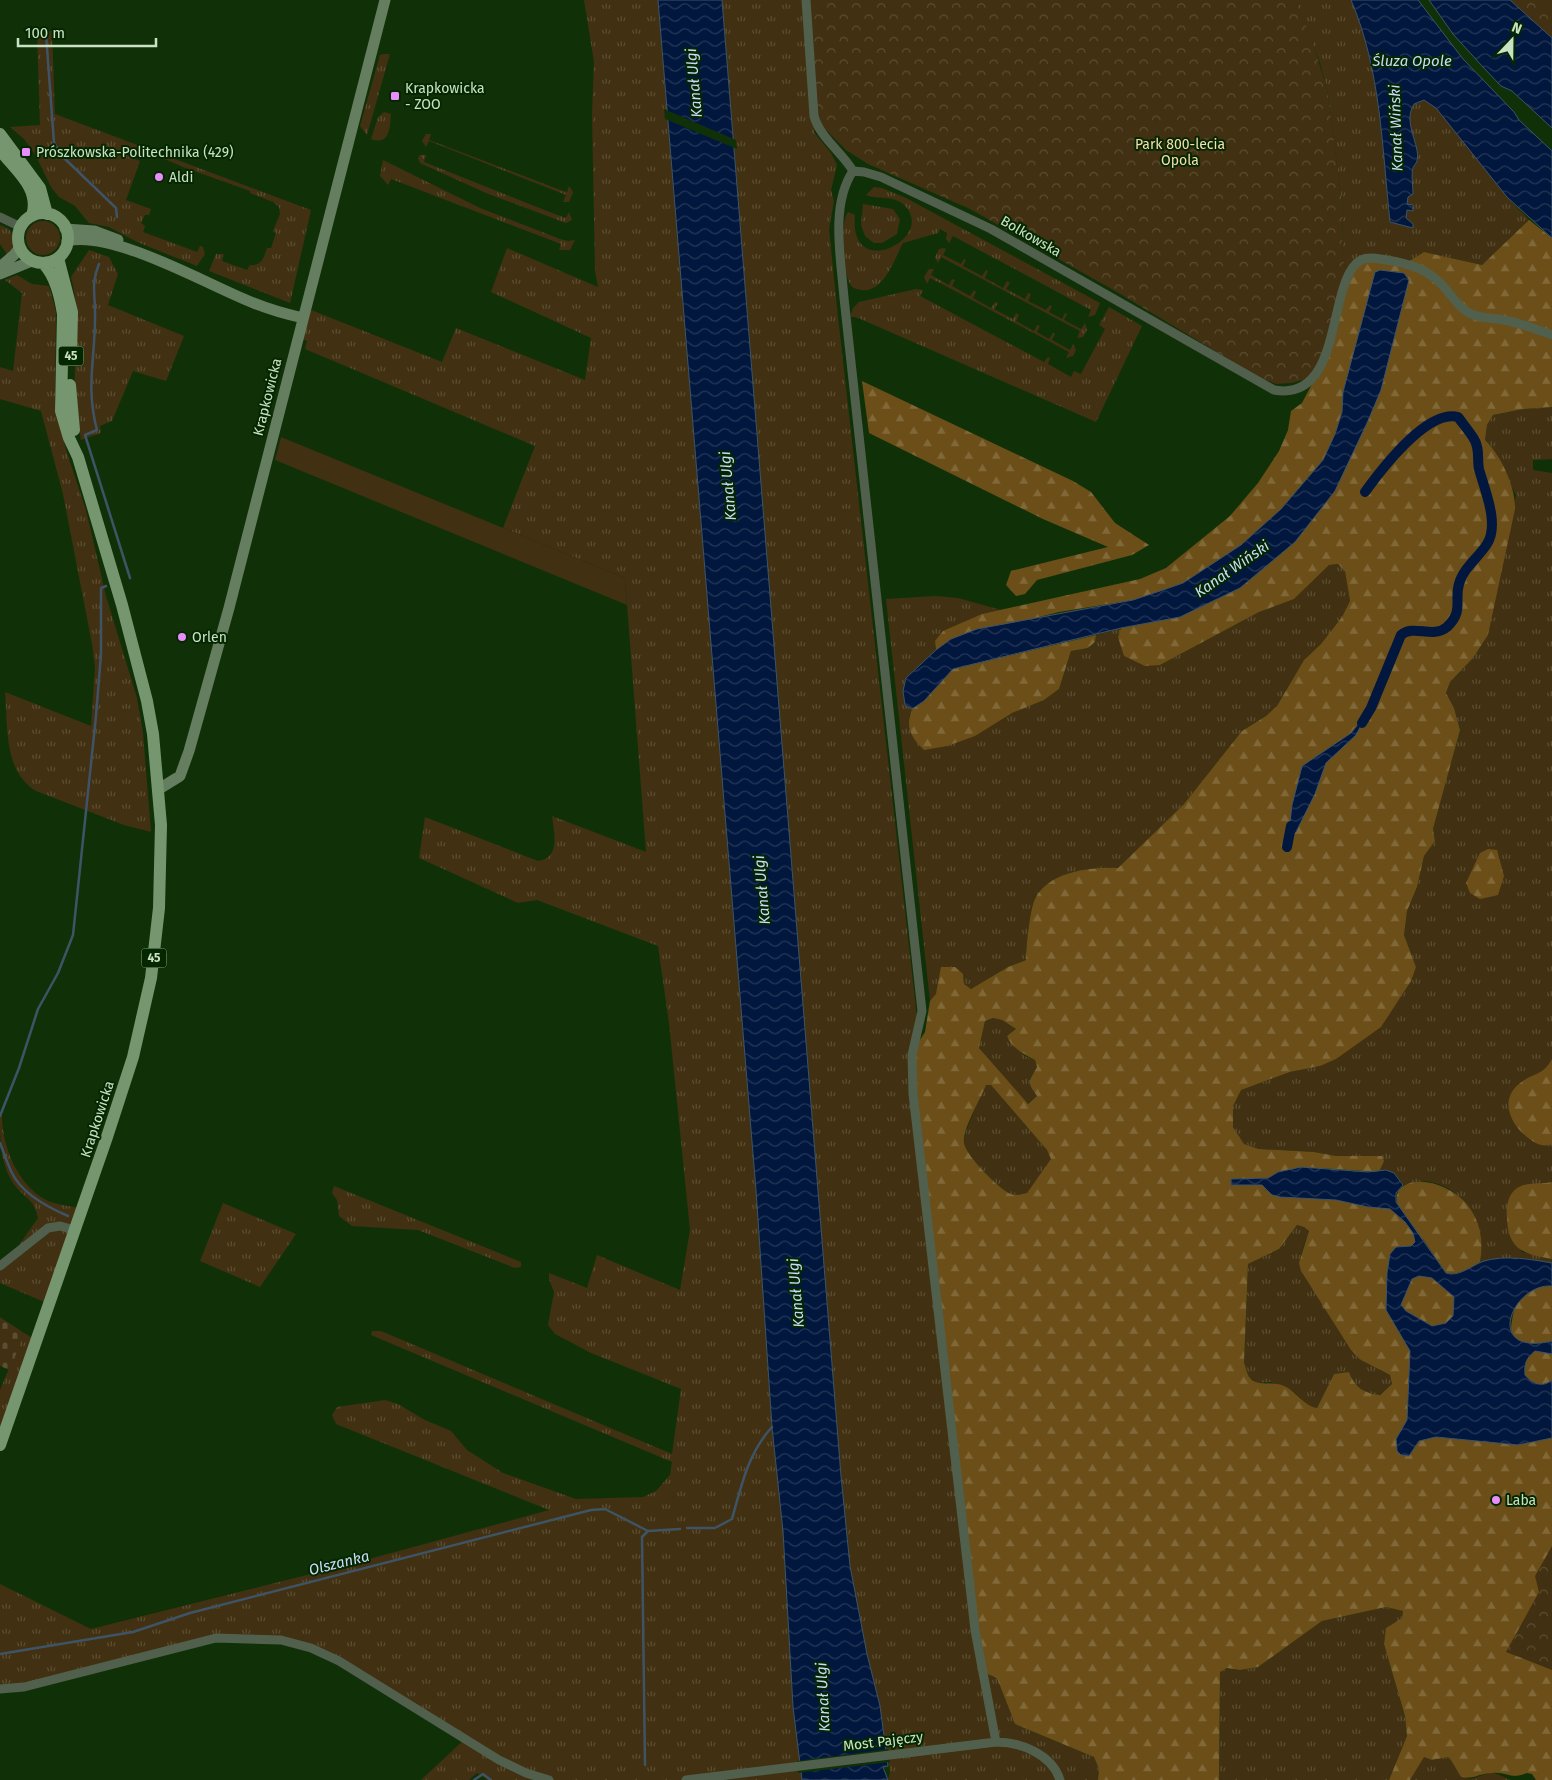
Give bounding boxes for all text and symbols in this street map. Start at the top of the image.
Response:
scale bar [18,15,155,47]
north arrow [1487,15,1537,65]
text: N [1509,19,1524,38]
text: 100 m [25,24,65,42]
water label: Kanał Ulgi [682,48,706,118]
water label: Śluza Opole [1371,52,1452,70]
place label: Krapkowicka - ZOO [405,80,485,113]
water label: Kanał Wiński [1385,84,1407,172]
marker: Krapkowicka - ZOO [389,90,401,102]
park label: Park 800-lecia Opola [1135,136,1225,169]
place label: Prószkowska-Politechnika (429) [36,144,234,161]
marker: Prószkowska-Politechnika (429) [20,146,32,158]
place label: Aldi [169,169,193,186]
marker: Aldi [153,171,165,183]
street label: Bolkowska [997,212,1064,261]
road number: 45 [58,346,84,366]
street label: Krapkowicka [250,356,285,438]
water label: Kanał Ulgi [716,451,740,521]
water label: Kanał Wiński [1191,537,1273,601]
place label: Orlen [192,629,227,646]
marker: Orlen [176,631,188,643]
water label: Kanał Ulgi [750,855,774,925]
road number: 45 [142,948,166,968]
street label: Krapkowicka [77,1079,118,1160]
water label: Kanał Ulgi [784,1258,808,1328]
place label: Laba [1506,1492,1536,1509]
marker: Laba [1490,1494,1502,1506]
water label: Olszanka [307,1547,371,1579]
water label: Kanał Ulgi [812,1662,834,1732]
street label: Most Pajęczy [842,1728,924,1755]

